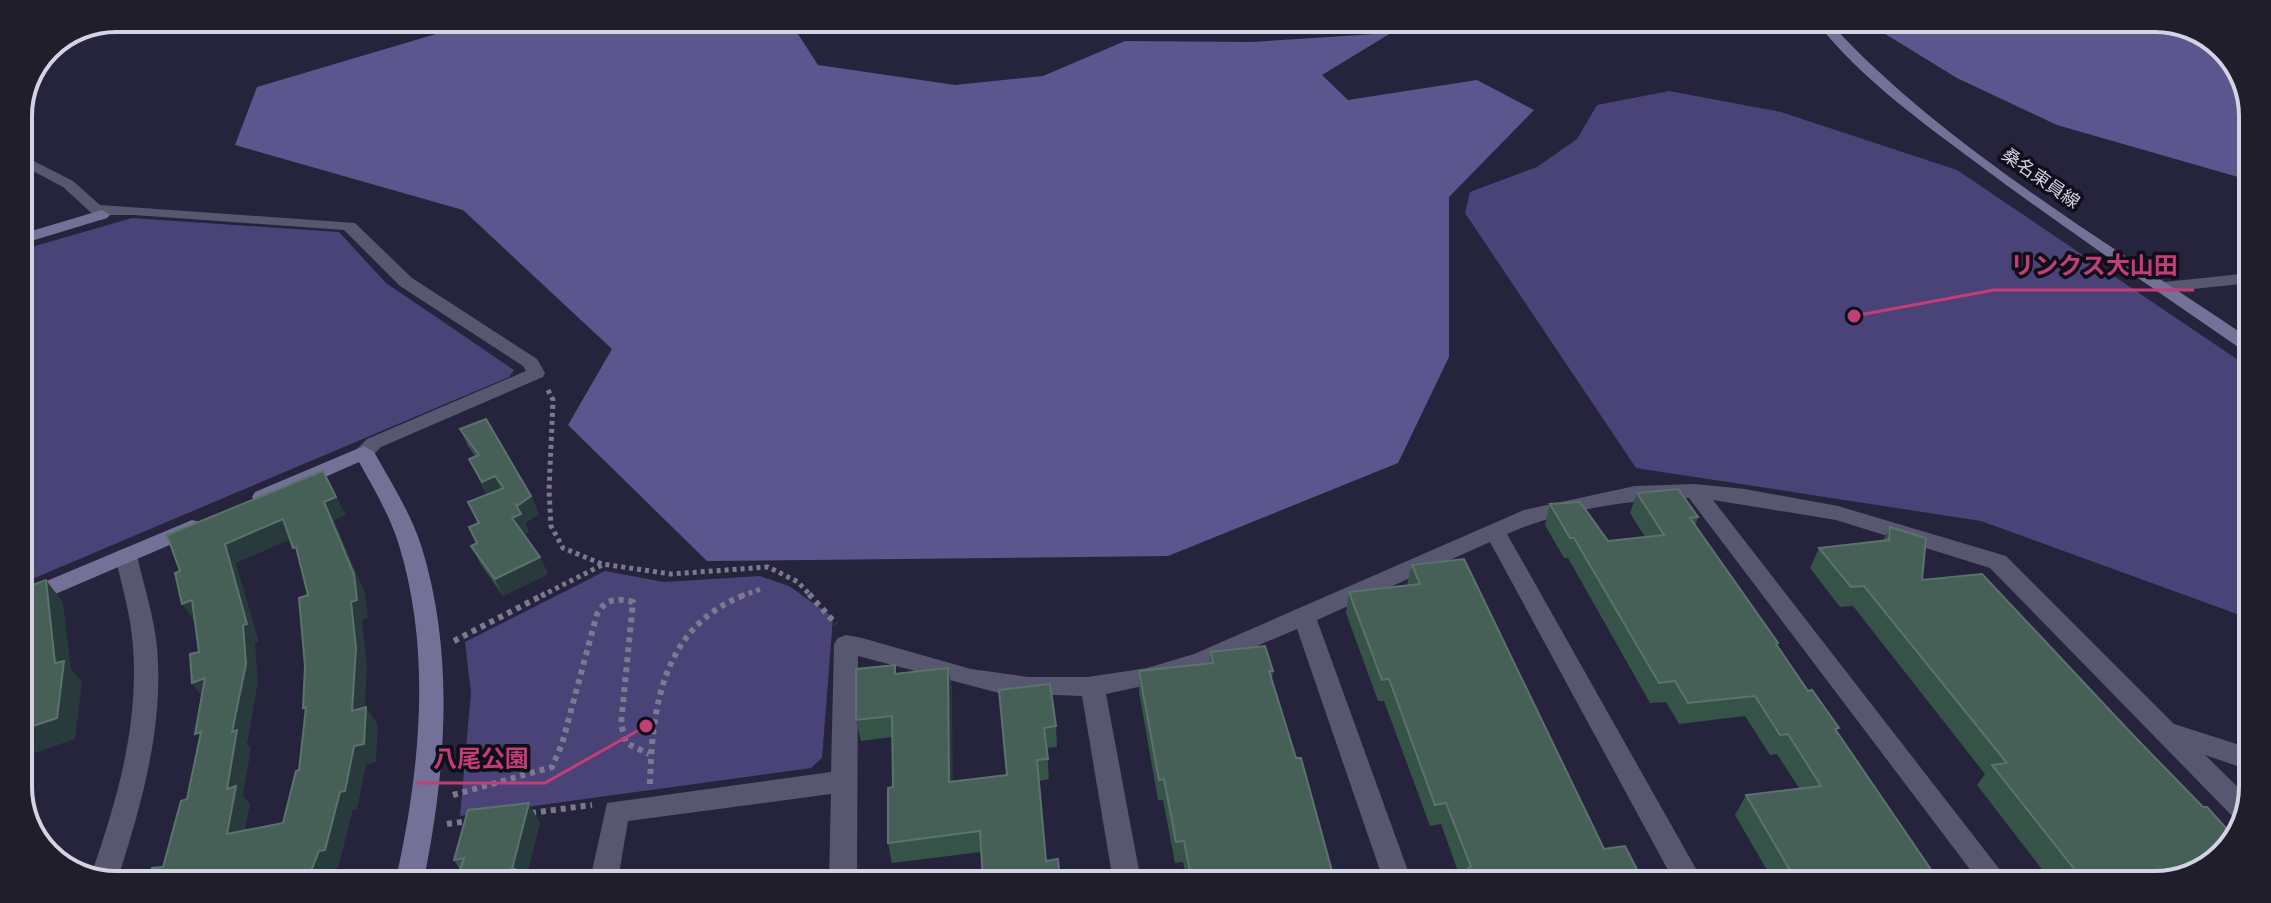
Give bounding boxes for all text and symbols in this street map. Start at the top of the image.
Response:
street label: 桑名東員線 [1998,143,2084,213]
callout: リンクス大山田 [1994,242,2194,290]
text: リンクス大山田 [2010,250,2178,281]
callout: 八尾公園 [417,735,545,783]
text: 八尾公園 [433,743,529,774]

